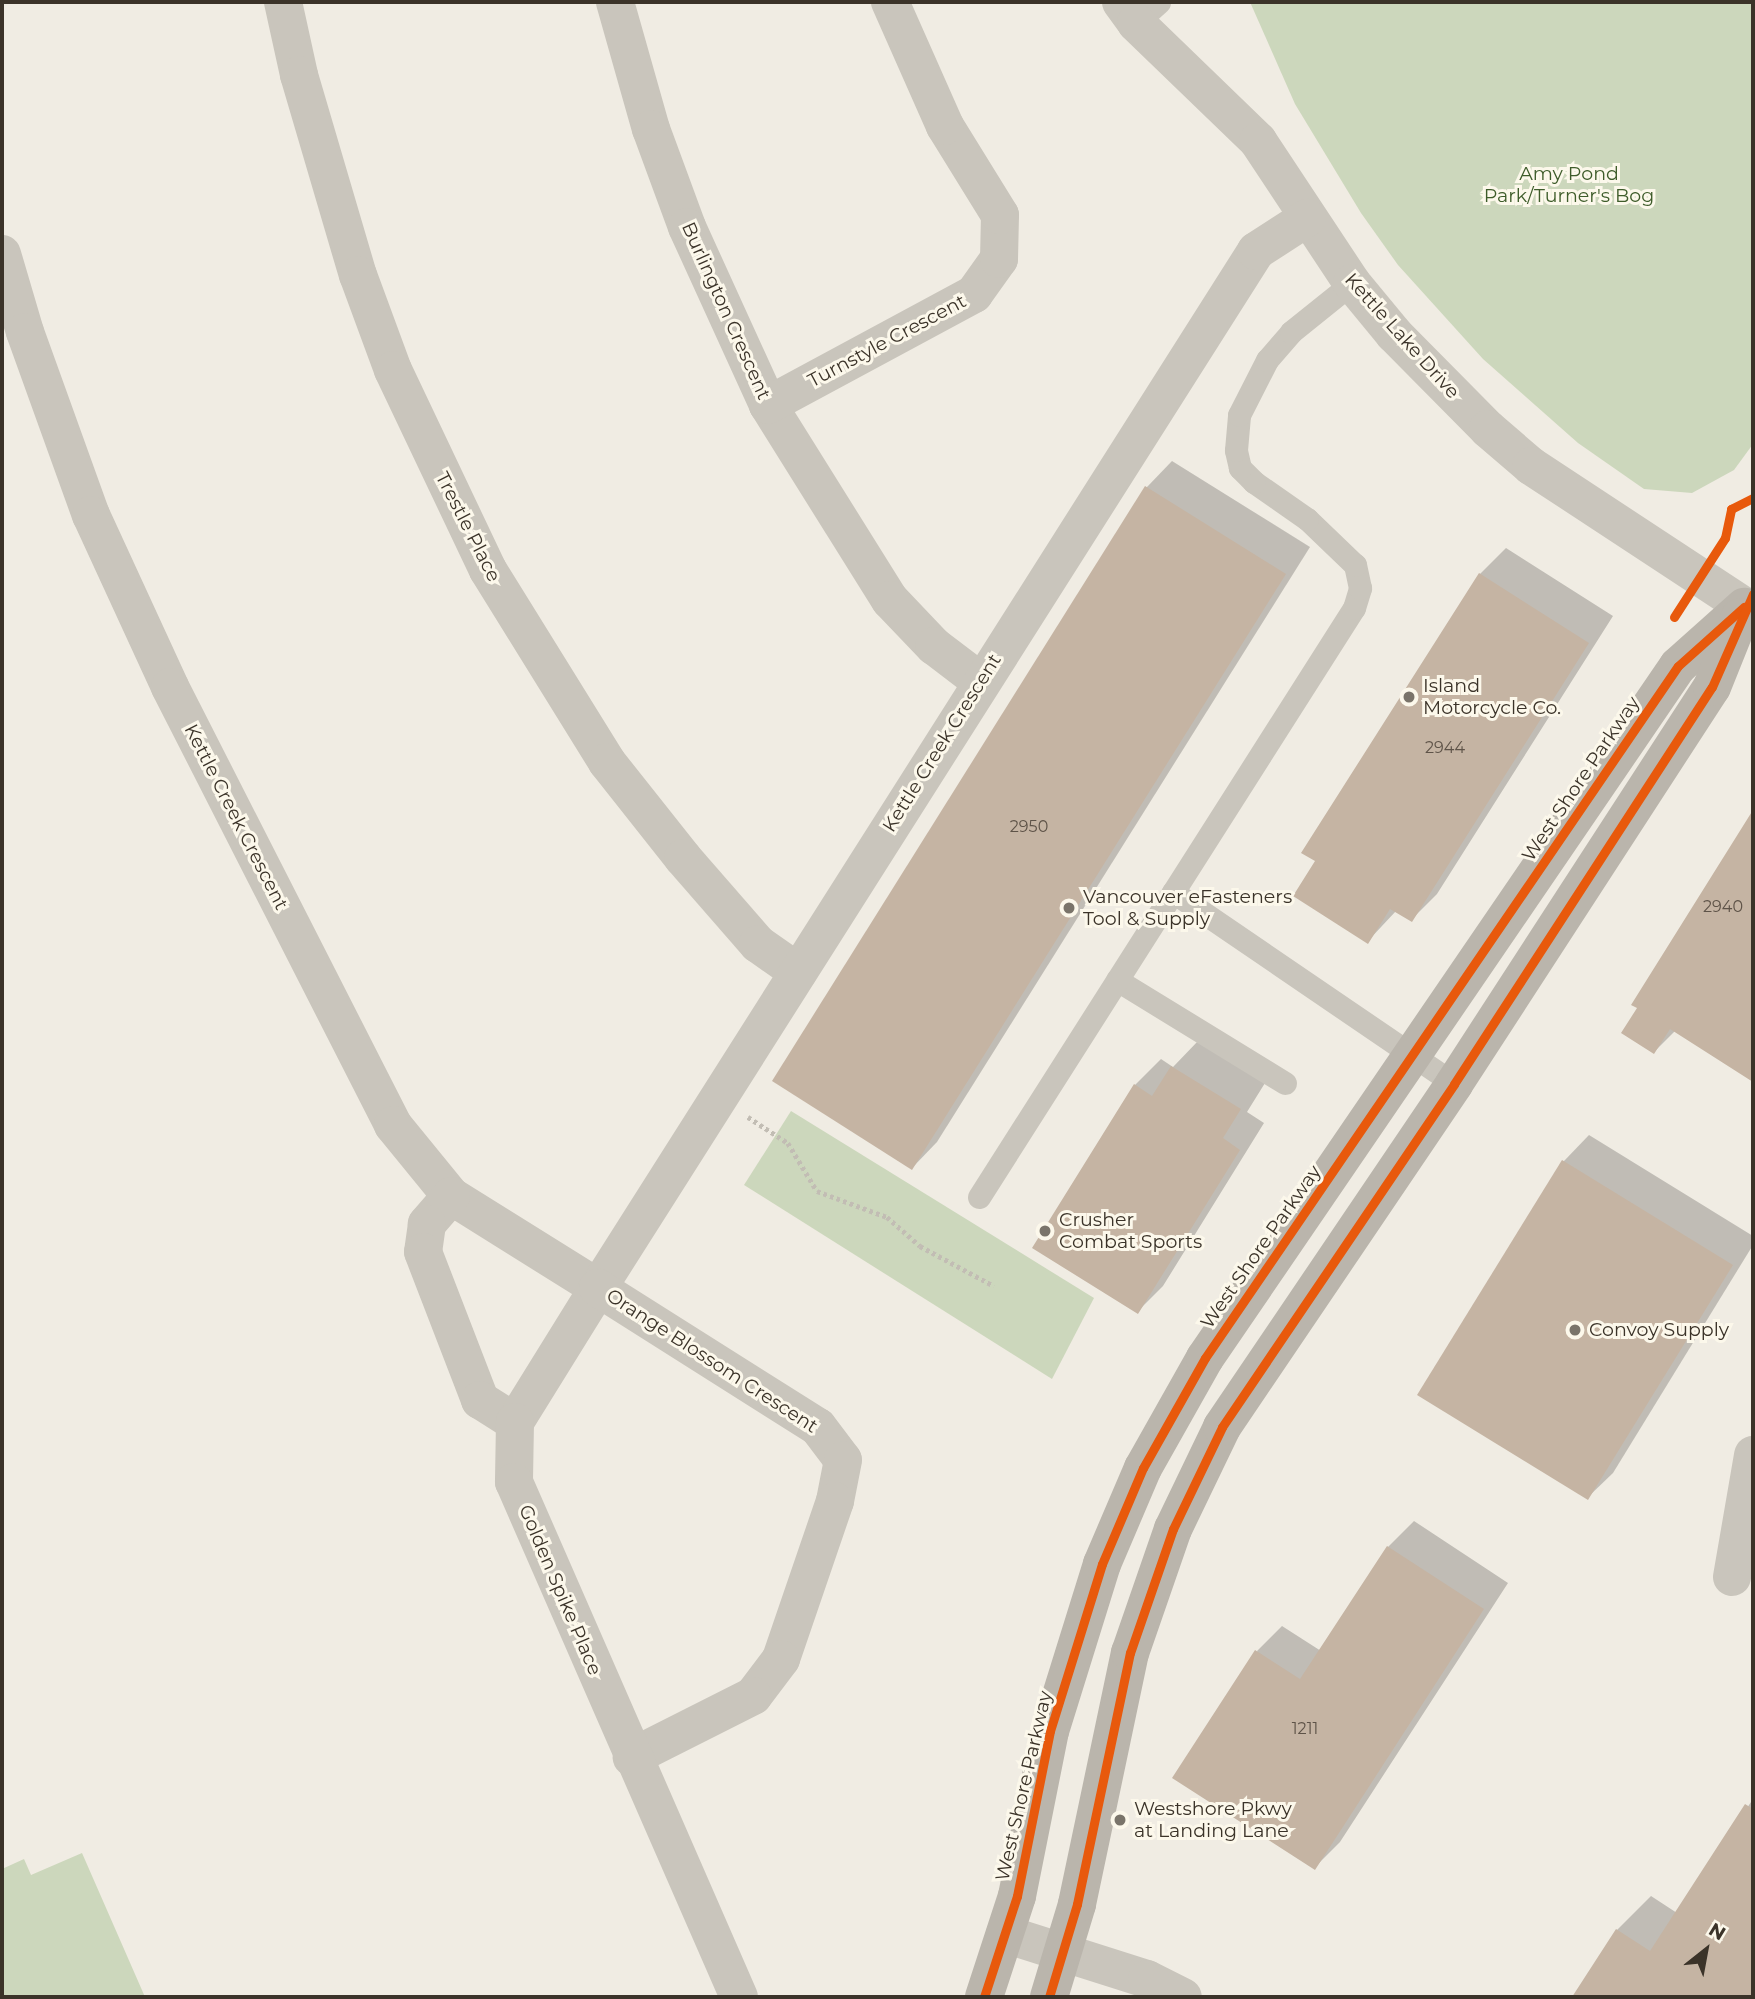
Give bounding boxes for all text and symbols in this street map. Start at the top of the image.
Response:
park label: Amy Pond Park/Turner's Bog [1484,163,1654,207]
street label: Burlington Crescent [677,219,775,403]
street label: Kettle Lake Drive [1340,269,1464,403]
street label: Turnstyle Crescent [804,290,970,392]
street label: Trestle Place [431,468,505,586]
street label: Kettle Creek Crescent [878,650,1006,836]
place label: Island Motorcycle Co. [1423,675,1561,719]
marker: Island Motorcycle Co. [1401,689,1417,705]
street label: West Shore Parkway [1517,692,1645,866]
street label: Kettle Creek Crescent [179,720,293,914]
house number: 2944 [1425,738,1465,758]
house number: 2950 [1010,817,1048,837]
place label: Vancouver eFasteners Tool & Supply [1083,886,1292,930]
house number: 2940 [1703,897,1743,917]
marker: Vancouver eFasteners Tool & Supply [1061,900,1077,916]
street label: West Shore Parkway [1196,1161,1326,1333]
place label: Crusher Combat Sports [1059,1209,1202,1253]
marker: Crusher Combat Sports [1037,1223,1053,1239]
street label: Orange Blossom Crescent [602,1284,822,1438]
place label: Convoy Supply [1589,1319,1729,1341]
marker: Convoy Supply [1567,1322,1583,1338]
street label: Golden Spike Place [514,1501,606,1679]
street label: West Shore Parkway [991,1689,1057,1883]
house number: 1211 [1292,1719,1318,1739]
place label: Westshore Pkwy at Landing Lane [1134,1798,1292,1842]
marker: Westshore Pkwy at Landing Lane [1112,1812,1128,1828]
north arrow [1671,1915,1741,1985]
text: N [1705,1918,1730,1945]

